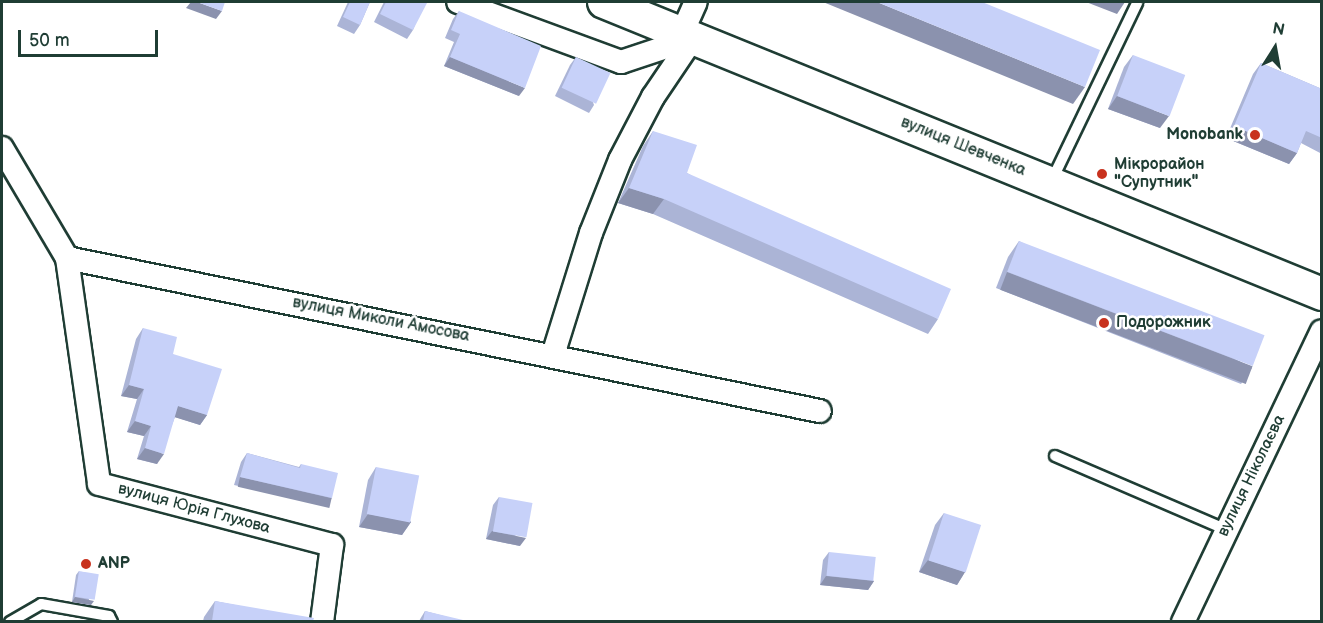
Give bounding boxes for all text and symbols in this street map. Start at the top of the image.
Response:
scale bar [21,18,160,56]
north arrow [1245,18,1305,78]
text: N [1271,19,1286,40]
text: 50 m [29,30,70,51]
street label: вулиця Шевченка [898,113,1028,181]
place label: Monobank [1166,125,1243,145]
marker: Monobank [1248,128,1262,142]
place label: Мікрорайон "Супутник" [1114,155,1204,193]
marker: Мікрорайон "Супутник" [1095,167,1109,181]
street label: вулиця Миколи Амосова [291,293,471,347]
place label: Подорожник [1116,313,1211,333]
marker: Подорожник [1097,316,1111,330]
street label: вулиця Ніколаєва [1214,412,1290,540]
street label: вулиця Юрія Глухова [116,479,272,539]
place label: ANP [98,554,130,574]
marker: ANP [79,557,93,571]

